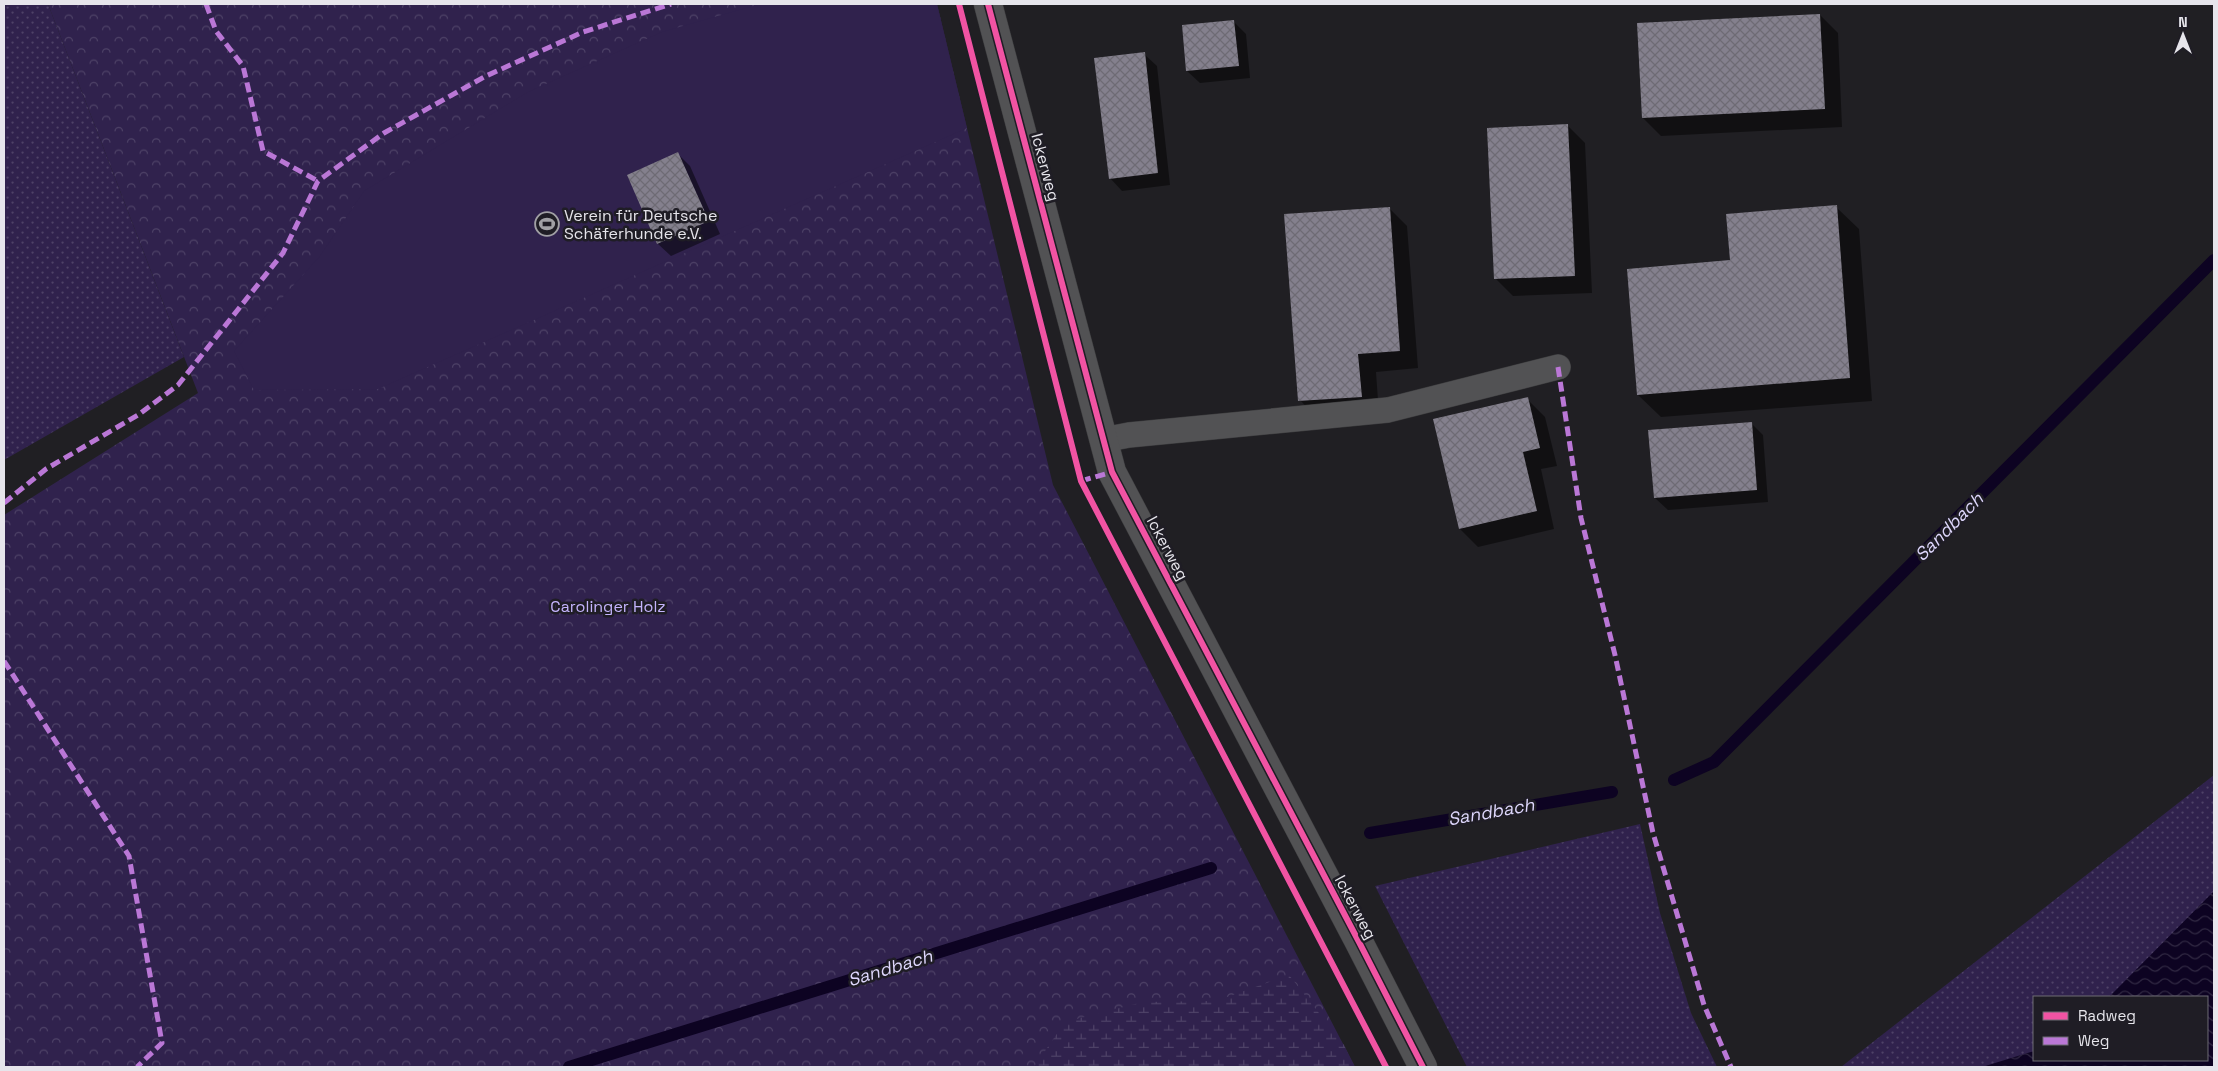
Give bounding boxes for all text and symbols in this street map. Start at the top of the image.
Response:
north arrow [2158,10,2208,60]
text: N [2178,13,2188,31]
street label: Ickerweg [1026,131,1065,203]
place label: Verein für Deutsche Schäferhunde e.V. [564,205,717,244]
sports icon: Verein für Deutsche Schäferhunde e.V. [534,211,560,237]
water label: Sandbach [1910,487,1988,566]
street label: Ickerweg [1142,513,1193,584]
park label: Carolinger Holz [550,596,666,617]
water label: Sandbach [1446,792,1537,830]
street label: Ickerweg [1330,872,1381,943]
water label: Sandbach [845,943,936,991]
legend [2033,996,2208,1061]
text: Radweg [2078,1006,2136,1025]
text: Weg [2078,1031,2109,1050]

